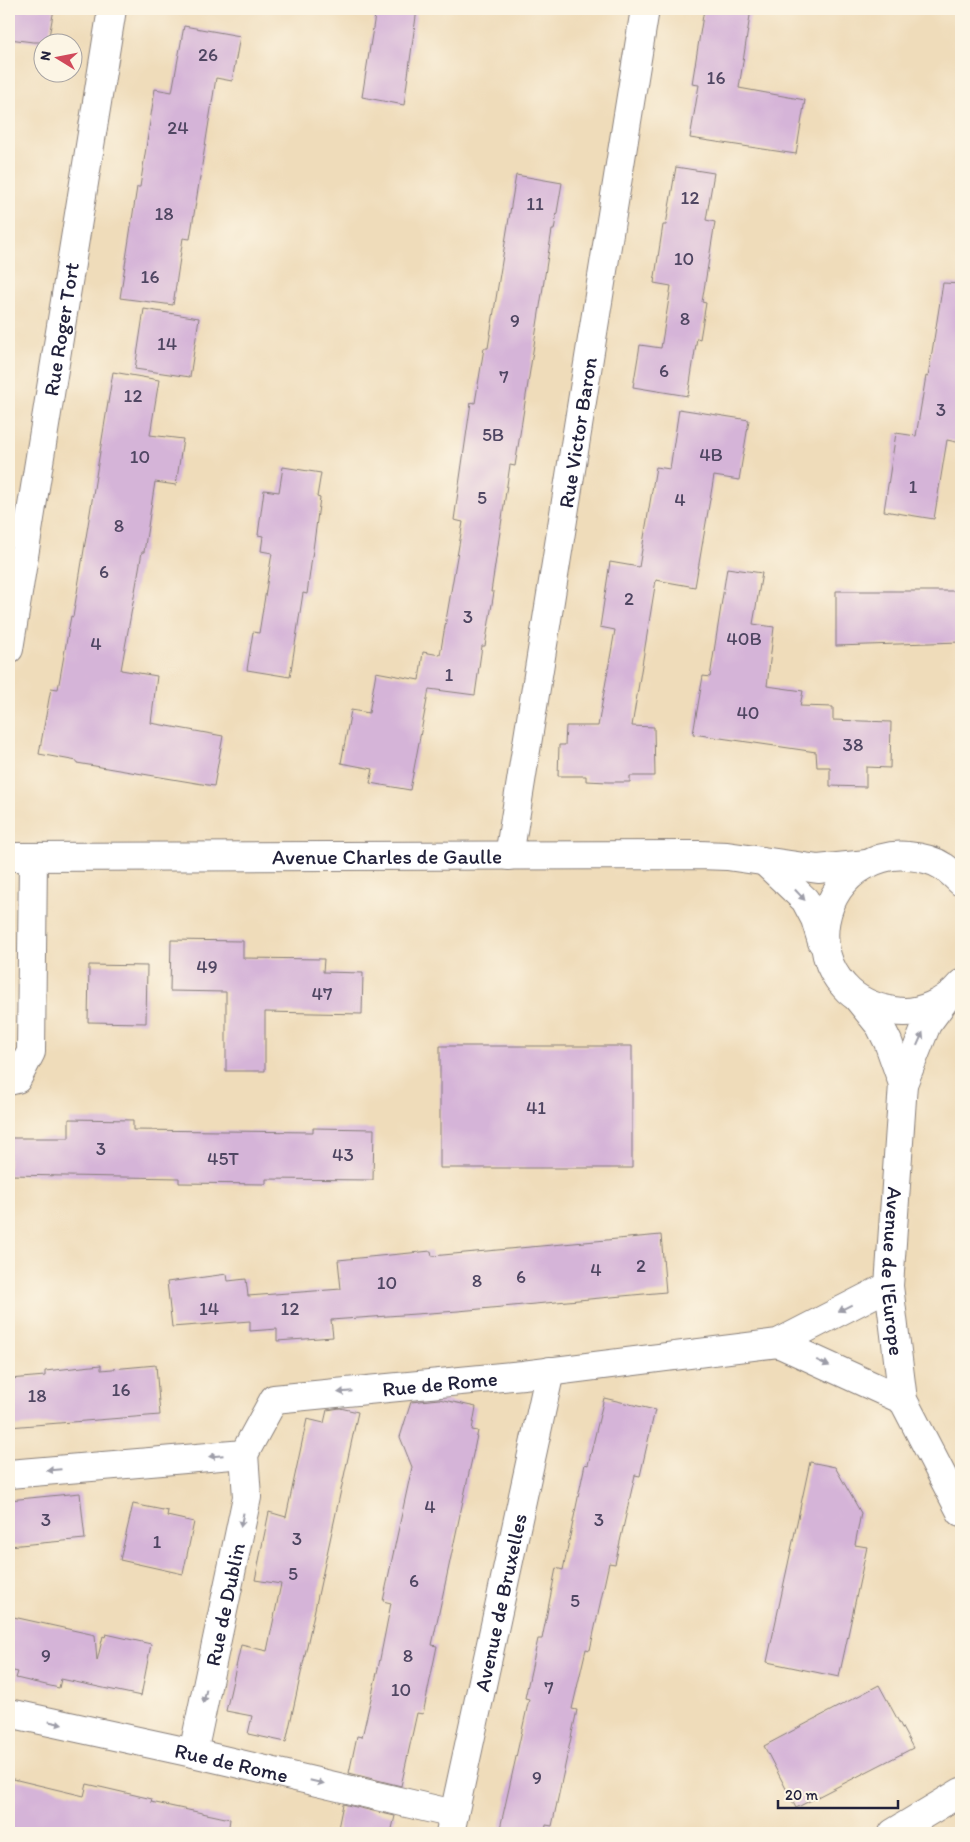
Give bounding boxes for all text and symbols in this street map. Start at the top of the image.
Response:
north arrow [32,32,82,82]
house number: 26 [198,43,218,66]
text: N [36,50,55,62]
house number: 16 [707,66,725,89]
house number: 24 [167,116,189,139]
house number: 12 [681,186,699,209]
house number: 11 [526,192,544,215]
house number: 18 [154,202,174,225]
house number: 10 [674,247,694,270]
street label: Rue Roger Tort [37,260,84,398]
house number: 16 [141,265,159,288]
house number: 8 [680,307,690,330]
house number: 9 [510,309,520,332]
house number: 14 [157,332,177,355]
street label: Rue Victor Baron [553,355,601,510]
house number: 6 [659,359,669,382]
house number: 7 [499,365,509,388]
house number: 12 [124,384,142,407]
house number: 3 [936,398,946,421]
house number: 5B [482,423,504,446]
house number: 4B [699,443,723,466]
house number: 10 [130,445,150,468]
house number: 1 [909,475,918,498]
house number: 5 [477,486,487,509]
house number: 4 [674,488,686,511]
house number: 8 [114,514,124,537]
house number: 6 [99,560,109,583]
house number: 2 [624,587,634,610]
house number: 3 [463,605,473,628]
house number: 40B [726,627,762,650]
house number: 4 [90,632,102,655]
house number: 1 [445,663,454,686]
house number: 40 [736,701,760,724]
house number: 38 [843,733,863,756]
street label: Avenue Charles de Gaulle [272,843,502,869]
one-way arrow [794,889,806,901]
house number: 49 [196,955,218,978]
house number: 47 [312,982,332,1005]
one-way arrow [917,1032,925,1046]
house number: 41 [526,1096,546,1119]
house number: 3 [96,1137,106,1160]
house number: 43 [332,1143,354,1166]
house number: 45T [207,1147,239,1170]
street label: Avenue de l'Europe [876,1186,910,1357]
house number: 2 [636,1254,646,1277]
house number: 4 [590,1258,602,1281]
house number: 6 [516,1265,526,1288]
house number: 8 [472,1269,482,1292]
house number: 10 [377,1271,397,1294]
house number: 14 [199,1297,219,1320]
house number: 12 [281,1297,299,1320]
one-way arrow [838,1304,853,1312]
one-way arrow [816,1359,830,1367]
street label: Rue de Rome [381,1365,499,1401]
house number: 16 [112,1378,130,1401]
house number: 18 [27,1384,47,1407]
one-way arrow [337,1388,353,1396]
one-way arrow [208,1453,224,1461]
one-way arrow [46,1466,62,1474]
house number: 4 [424,1495,436,1518]
house number: 3 [41,1508,51,1531]
house number: 3 [594,1508,604,1531]
street label: Avenue de Bruxelles [469,1511,531,1694]
one-way arrow [238,1512,246,1527]
house number: 3 [292,1527,302,1550]
house number: 1 [153,1530,162,1553]
street label: Rue de Dublin [199,1540,250,1668]
house number: 5 [288,1562,298,1585]
house number: 6 [409,1569,419,1592]
house number: 5 [570,1589,580,1612]
house number: 9 [41,1644,51,1667]
house number: 8 [403,1644,413,1667]
house number: 7 [544,1676,554,1699]
house number: 10 [391,1678,411,1701]
one-way arrow [201,1688,209,1703]
one-way arrow [49,1719,64,1727]
street label: Rue de Rome [173,1737,291,1787]
house number: 9 [532,1766,542,1789]
scale bar [778,1777,898,1809]
one-way arrow [310,1778,325,1786]
text: 20 m [785,1786,819,1804]

